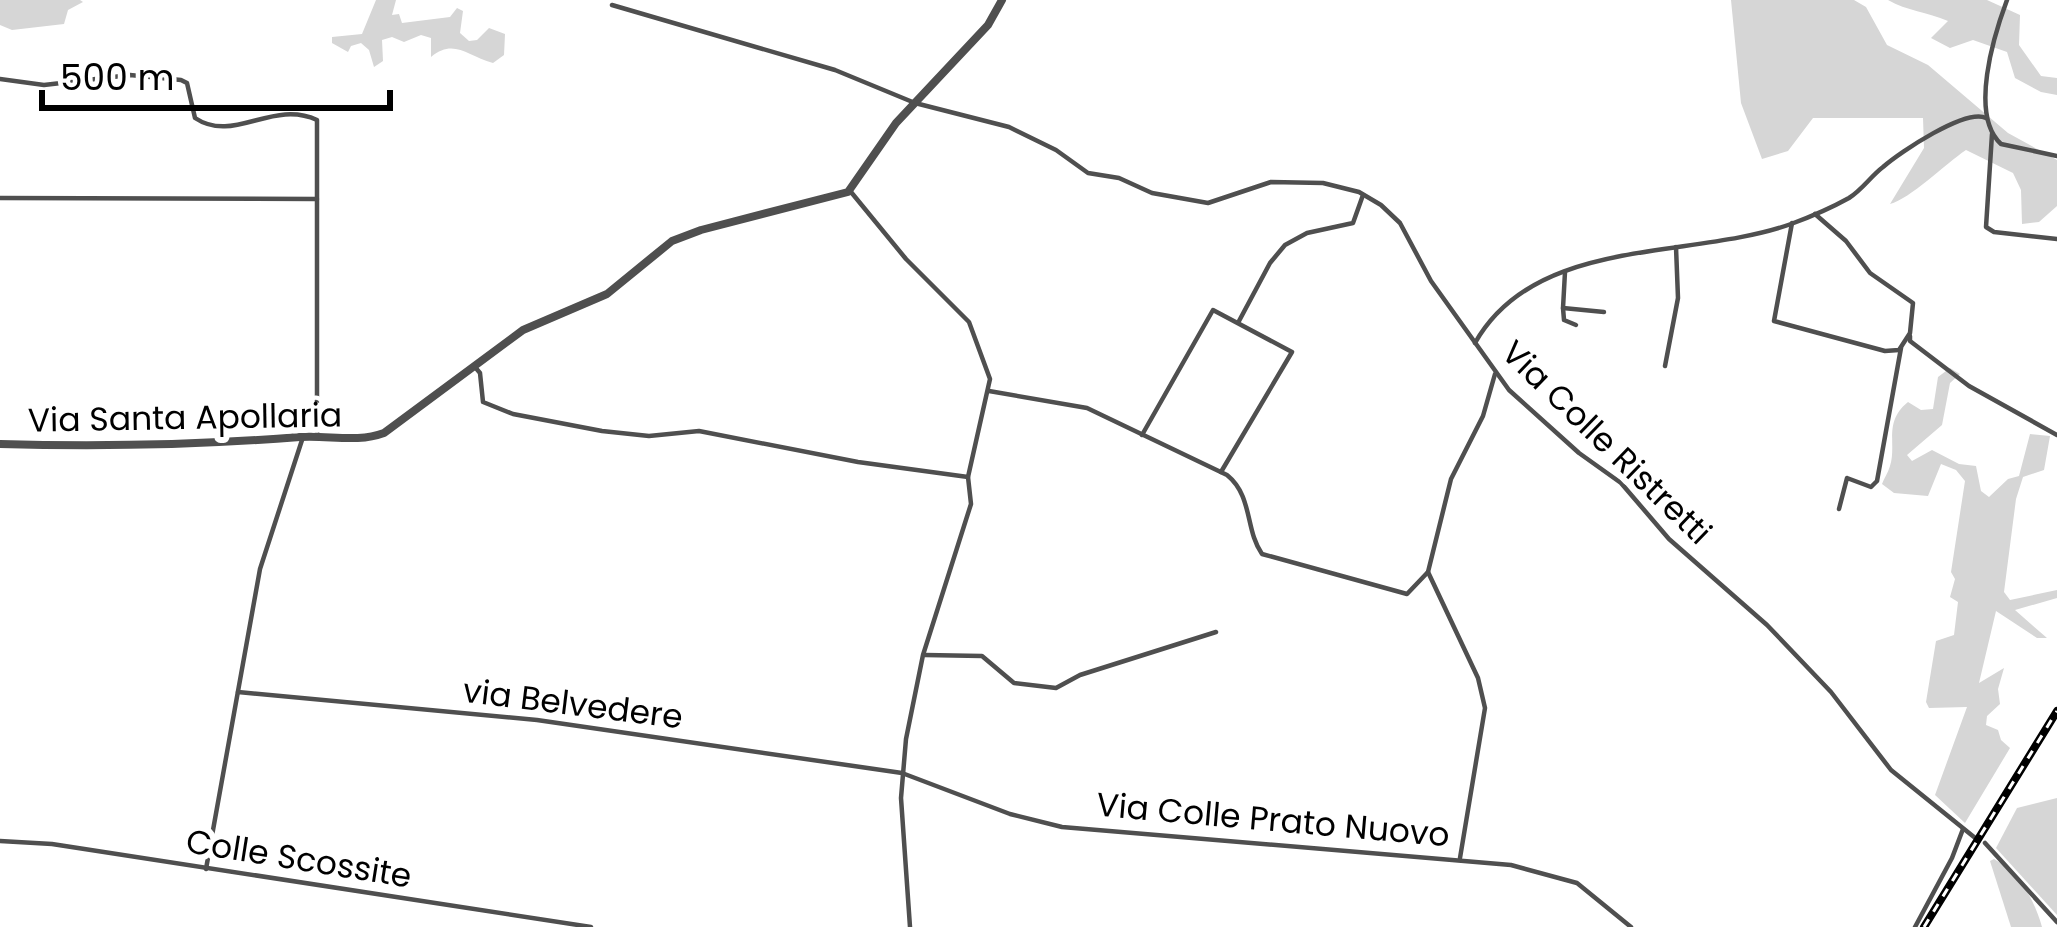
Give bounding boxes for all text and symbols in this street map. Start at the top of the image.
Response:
scale bar [42,36,390,110]
text: 500 m [60,52,175,103]
street label: Via Colle Ristretti [1491,330,1722,555]
street label: Via Santa Apollaria [27,391,343,444]
street label: via Belvedere [460,667,686,740]
street label: Via Colle Prato Nuovo [1094,781,1452,858]
street label: Colle Scossite [183,817,415,900]

